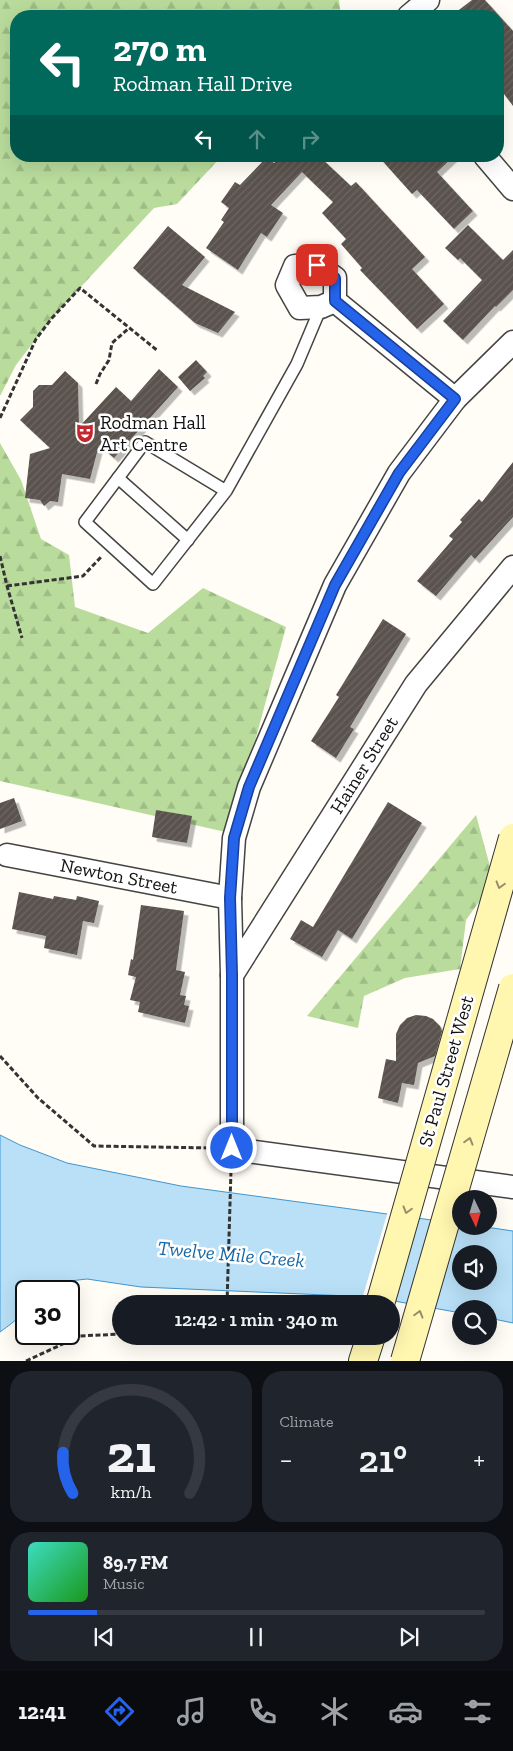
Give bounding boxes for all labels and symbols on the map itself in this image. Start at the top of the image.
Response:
pin [296,244,338,286]
place label: Rodman Hall Art Centre [100,411,206,456]
theatre icon: Rodman Hall Art Centre [74,422,96,444]
street label: Hainer Street [325,712,403,818]
street label: Newton Street [58,853,180,899]
one-way arrow [495,881,505,889]
street label: St Paul Street West [413,993,479,1149]
position arrow [205,1121,257,1173]
one-way arrow [463,1138,473,1146]
north arrow [452,1190,498,1235]
one-way arrow [402,1205,412,1213]
water label: Twelve Mile Creek [157,1236,306,1272]
speed limit sign: 30 [15,1280,80,1345]
one-way arrow [413,1311,423,1319]

